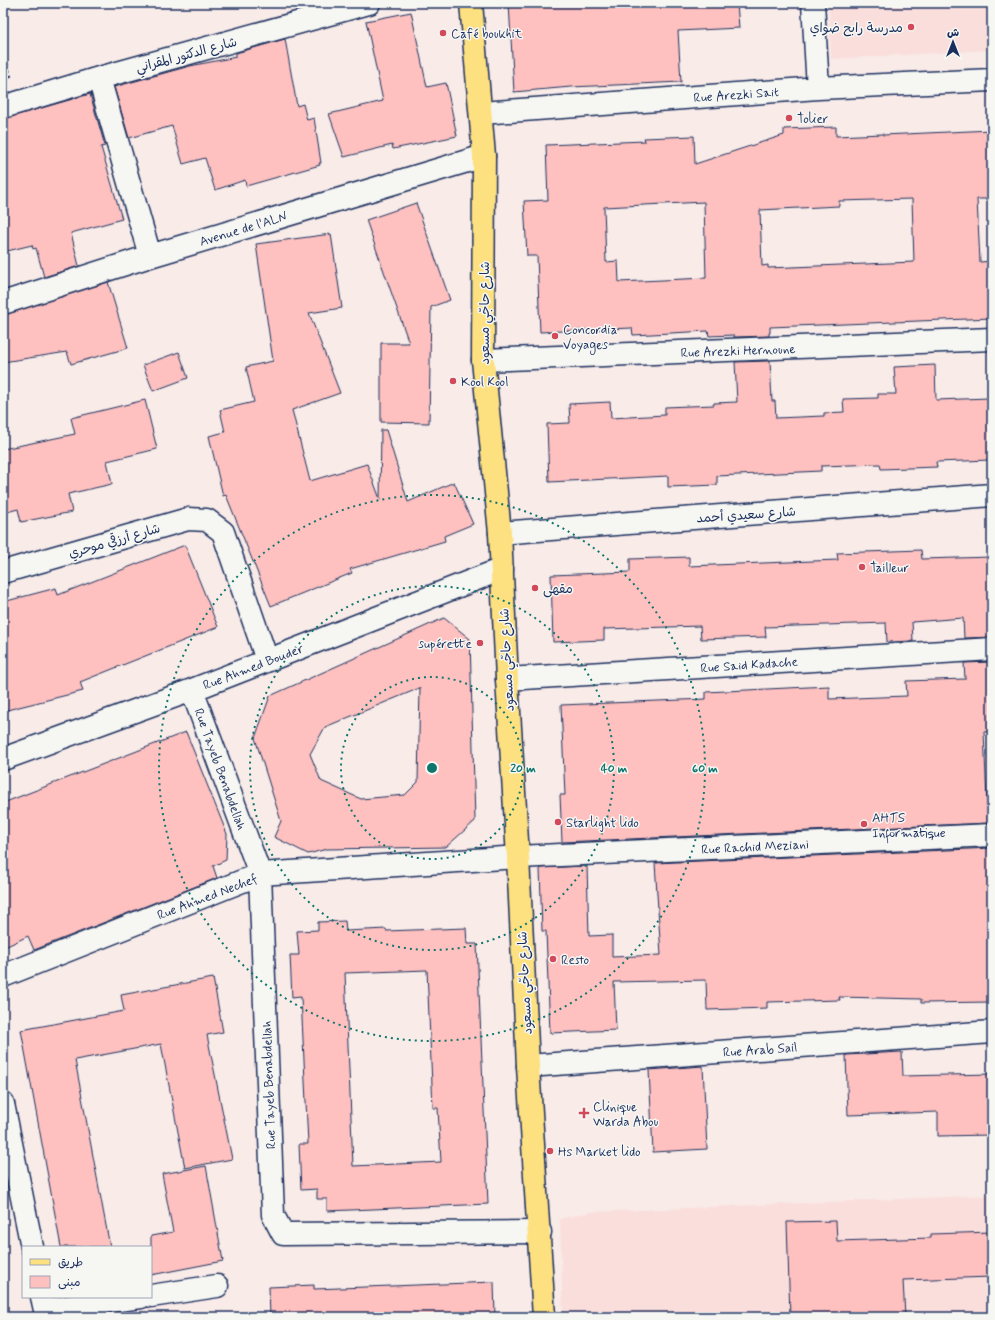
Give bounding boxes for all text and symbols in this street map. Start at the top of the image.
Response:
place label: مدرسة رابح ضواي [810,20,903,37]
marker: مدرسة رابح ضواي [906,22,916,32]
north arrow [933,22,973,62]
place label: Café boukhit [451,26,523,43]
text: ش [947,26,959,40]
marker: Café boukhit [438,28,448,38]
street label: شارع الدكتور المقراني [134,34,240,79]
street label: Rue Arezki Sait [693,84,780,107]
place label: Tolier [797,111,829,128]
marker: Tolier [784,113,794,123]
street label: Avenue de l'ALN [197,208,289,251]
street label: شارع حاجّي مسعود [477,261,496,365]
place label: Concordia Voyages [563,322,618,355]
marker: Concordia Voyages [550,331,560,341]
street label: Rue Arezki Hernoune [680,341,796,362]
place label: Kool Kool [461,374,508,391]
marker: Kool Kool [448,376,458,386]
street label: شارع سعيدي أحمد [696,504,796,527]
street label: شارع أرزقي موحري [66,519,162,563]
place label: Tailleur [870,560,909,577]
marker: Tailleur [857,562,867,572]
place label: مقهى [543,581,573,598]
marker: مقهى [530,583,540,593]
street label: شارع حاجّي مسعود [496,608,521,712]
place label: supérette [418,636,472,653]
marker: supérette [475,638,485,648]
street label: Rue Ahmed Bouder [201,640,307,694]
street label: Rue Said Kadache [700,654,798,677]
street label: Rue Tayeb Benabdellah [190,706,250,833]
centre of rings [425,761,439,775]
text: 20 m [510,761,536,777]
text: 40 m [601,761,628,777]
text: 60 m [692,761,718,777]
place label: AHTS Informatique [872,810,946,844]
place label: Starlight lido [566,815,639,832]
marker: Starlight lido [553,817,563,827]
marker: AHTS Informatique [859,819,869,829]
street label: Rue Rachid Meziani [701,836,809,859]
street label: Rue Ahmed Nechef [155,870,260,924]
street label: شارع حاجّي مسعود [514,931,539,1035]
place label: Resto [561,952,590,969]
marker: Resto [548,954,558,964]
street label: Rue Tayeb Benabdellah [259,1020,280,1149]
street label: Rue Arab Sail [722,1039,798,1062]
place label: Clinique Warda Abou [593,1099,659,1131]
marker: Clinique Warda Abou [578,1107,590,1119]
place label: Hs Market lido [558,1144,641,1161]
marker: Hs Market lido [545,1146,555,1156]
legend [22,1246,152,1298]
text: طريق [58,1255,83,1271]
text: مبنى [58,1275,81,1291]

